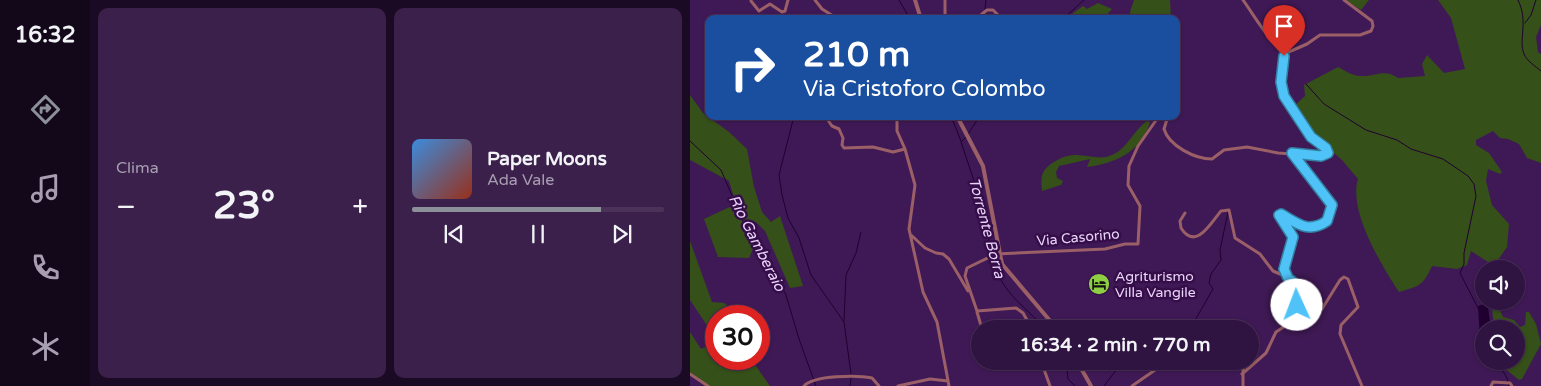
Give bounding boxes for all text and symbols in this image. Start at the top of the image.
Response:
pin [1263,5,1305,56]
icon: arrive [1270,12,1298,40]
text: 16:32 [15,22,75,48]
text: 210 m [803,34,910,76]
icon: right [720,35,785,100]
text: Via Cristoforo Colombo [803,76,1046,102]
icon: directions [28,92,63,127]
text: Paper Moons [487,148,607,170]
text: Clima [116,158,159,178]
text: Ada Vale [487,170,554,190]
icon: music [28,171,63,206]
water label: Torrente Borra [965,176,1009,281]
text: 23° [213,183,275,229]
text: − [116,190,136,224]
text: + [352,190,368,224]
water label: Rio Gamberaio [725,192,789,295]
icon: previous [440,220,468,248]
icon: pause [524,220,552,248]
icon: next [608,220,636,248]
street label: Via Casorino [1036,225,1120,250]
icon: phone [28,250,63,285]
map controls [1475,260,1525,370]
button: sound [1475,260,1525,310]
place label: Agriturismo Villa Vangile [1115,268,1196,301]
hotel icon: Agriturismo Villa Vangile [1087,272,1111,296]
position arrow [1270,278,1322,330]
speed limit sign: 30 [705,305,770,370]
button: search [1475,320,1525,370]
icon: climate [28,329,63,364]
text: 16:34 · 2 min · 770 m [1019,334,1211,356]

